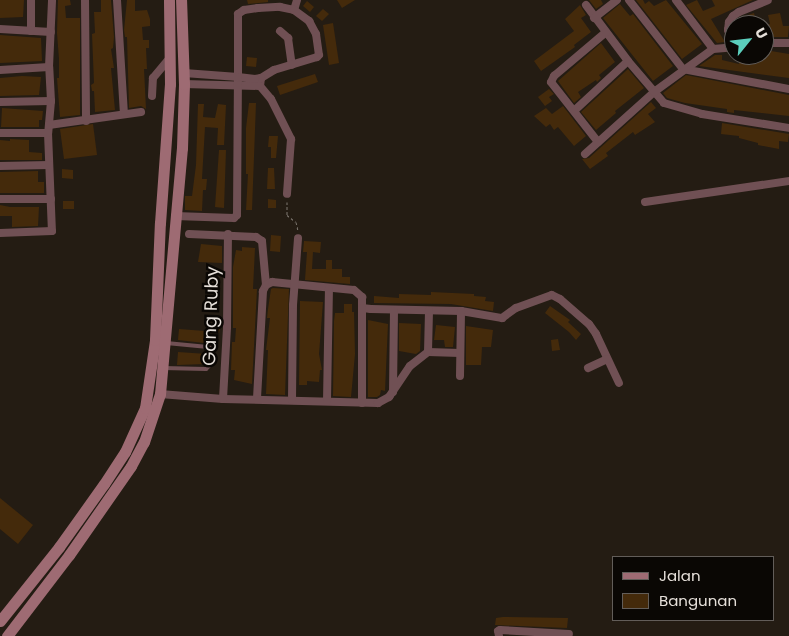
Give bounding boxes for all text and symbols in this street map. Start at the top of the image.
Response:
north arrow [724,15,774,65]
text: U [750,24,772,42]
street label: Gang Ruby [198,266,224,366]
legend [612,556,774,621]
text: Jalan [659,565,701,586]
text: Bangunan [659,590,737,611]

